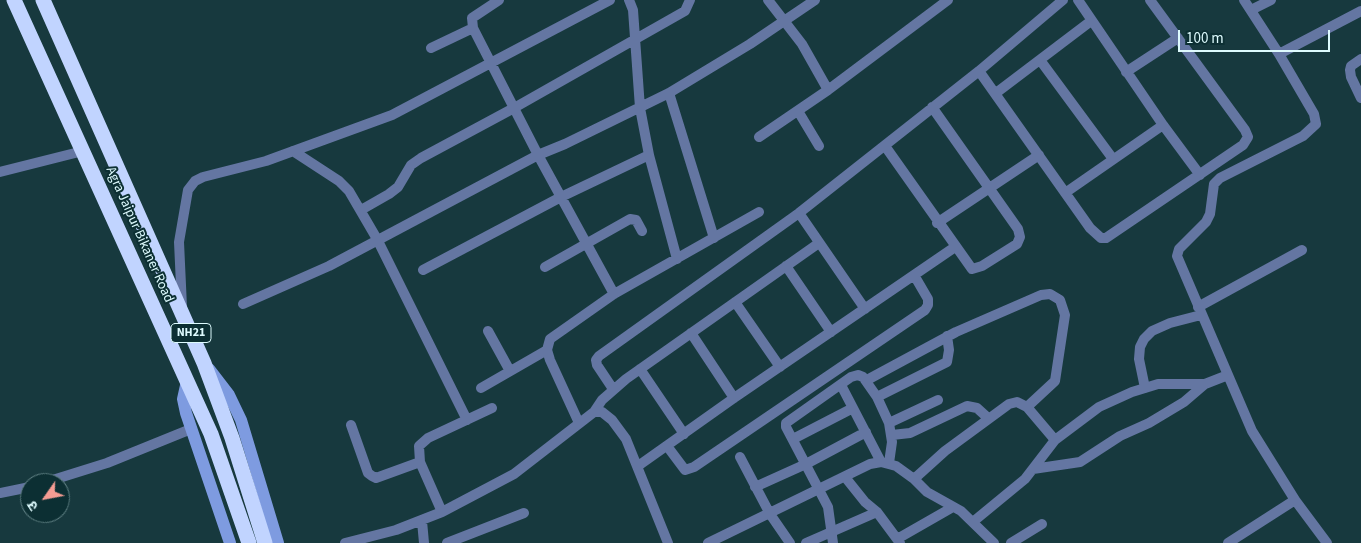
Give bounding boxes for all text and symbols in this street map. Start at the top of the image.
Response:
scale bar [1181,20,1334,52]
text: 100 m [1186,28,1224,49]
street label: Agra Jaipur Bikaner Road [101,164,177,306]
road number: NH21 [171,323,211,342]
north arrow [20,473,70,523]
text: उ [23,497,44,515]

